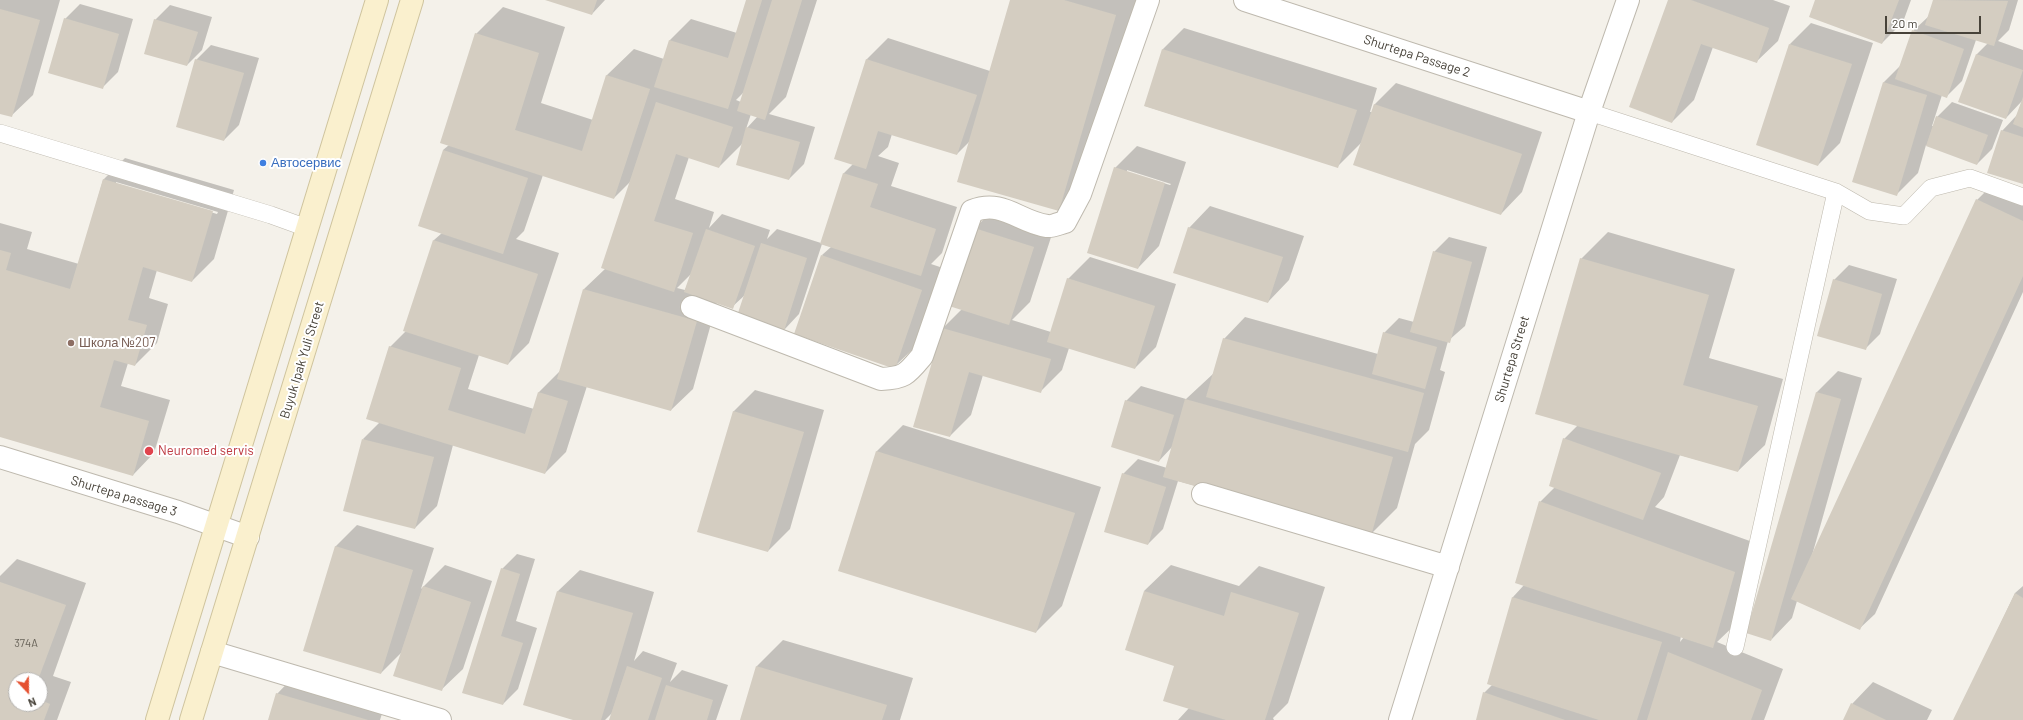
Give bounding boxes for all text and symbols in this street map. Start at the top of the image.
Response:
scale bar [1887,8,1983,34]
text: 20 m [1892,16,1918,30]
street label: Shurtepa Passage 2 [1362,31,1472,81]
place label: Автосервис [271,155,341,171]
marker: Автосервис [258,158,268,168]
street label: Buyuk Ipak Yuli Street [277,300,327,420]
street label: Shurtepa Street [1491,314,1533,404]
place label: Школа №207 [79,335,156,351]
marker: Школа №207 [66,338,76,348]
place label: Neuromed servis [158,443,254,459]
marker: Neuromed servis [143,445,155,457]
street label: Shurtepa passage 3 [69,472,179,520]
house number: 374A [14,636,38,650]
north arrow [8,672,48,712]
text: N [26,695,38,710]

